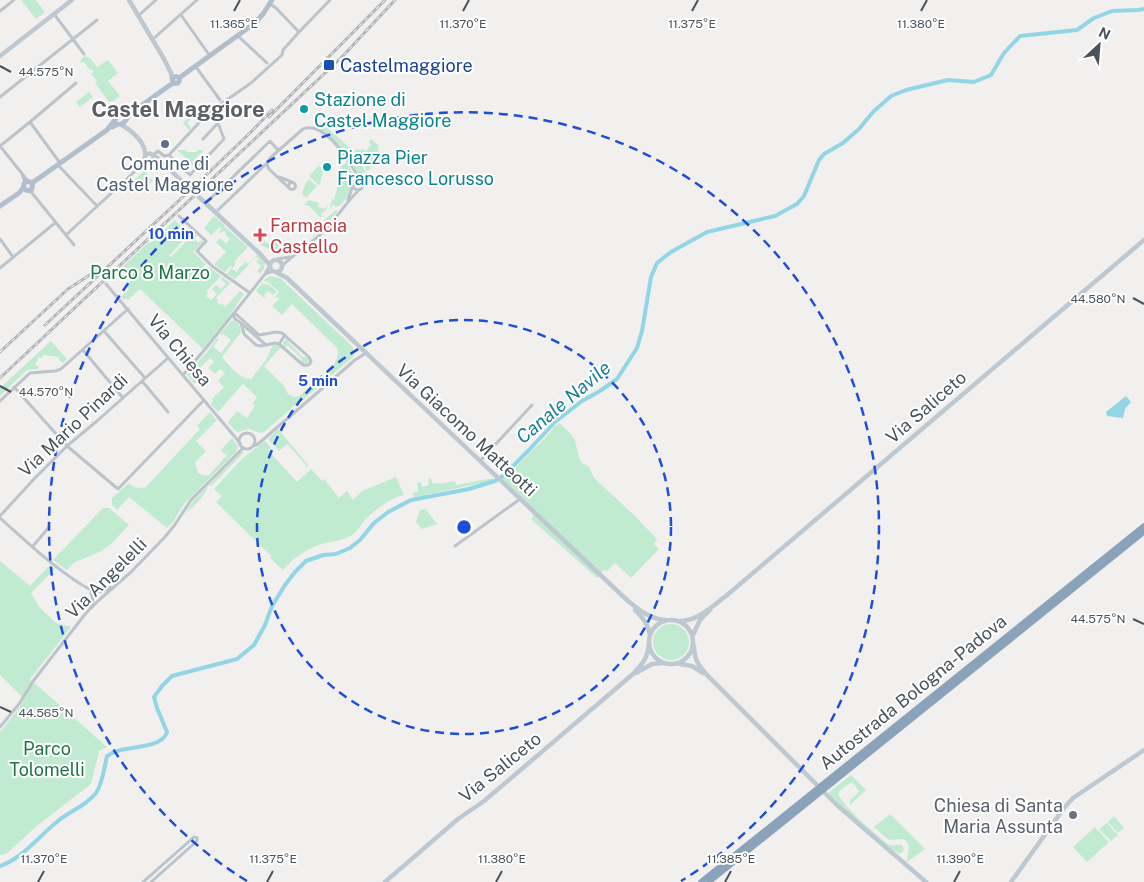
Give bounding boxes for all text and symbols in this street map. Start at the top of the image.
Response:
text: 11.365°E [210,17,258,31]
text: 11.370°E [439,17,487,31]
text: 11.375°E [668,17,716,31]
text: 11.380°E [897,17,945,31]
north arrow [1074,20,1124,70]
text: N [1096,24,1113,43]
place label: Castelmaggiore [340,55,473,76]
marker: Castelmaggiore [322,58,336,72]
text: 44.575°N [19,65,73,79]
place label: Stazione di Castel Maggiore [314,89,452,131]
district label: Castel Maggiore [91,96,265,122]
marker: Stazione di Castel Maggiore [298,103,310,115]
marker: Comune di Castel Maggiore [159,138,171,150]
place label: Piazza Pier Francesco Lorusso [337,147,494,189]
place label: Comune di Castel Maggiore [96,153,234,195]
marker: Piazza Pier Francesco Lorusso [321,161,333,173]
place label: Farmacia Castello [270,215,347,257]
text: 10 min [148,225,194,242]
marker: Farmacia Castello [254,229,266,241]
park label: Parco 8 Marzo [90,262,210,283]
text: 44.580°N [1070,292,1126,306]
street label: Via Chiesa [144,310,216,390]
water label: Canale Navile [511,356,615,448]
street label: Via Giacomo Matteotti [392,359,542,501]
street label: Via Saliceto [882,367,970,447]
street label: Via Mario Pinardi [14,369,132,481]
text: 5 min [298,372,338,389]
text: 44.570°N [19,385,73,399]
centre of rings [455,518,473,536]
street label: Via Angelelli [61,533,151,623]
street label: Autostrada Bologna-Padova [815,610,1011,774]
text: 44.575°N [1071,612,1125,626]
text: 44.565°N [18,706,74,720]
street label: Via Saliceto [455,728,545,806]
park label: Parco Tolomelli [9,738,85,780]
place label: Chiesa di Santa Maria Assunta [934,795,1063,837]
marker: Chiesa di Santa Maria Assunta [1067,809,1079,821]
text: 11.370°E [20,852,68,866]
text: 11.375°E [249,852,297,866]
text: 11.380°E [478,852,526,866]
text: 11.385°E [707,852,755,866]
text: 11.390°E [936,852,984,866]

